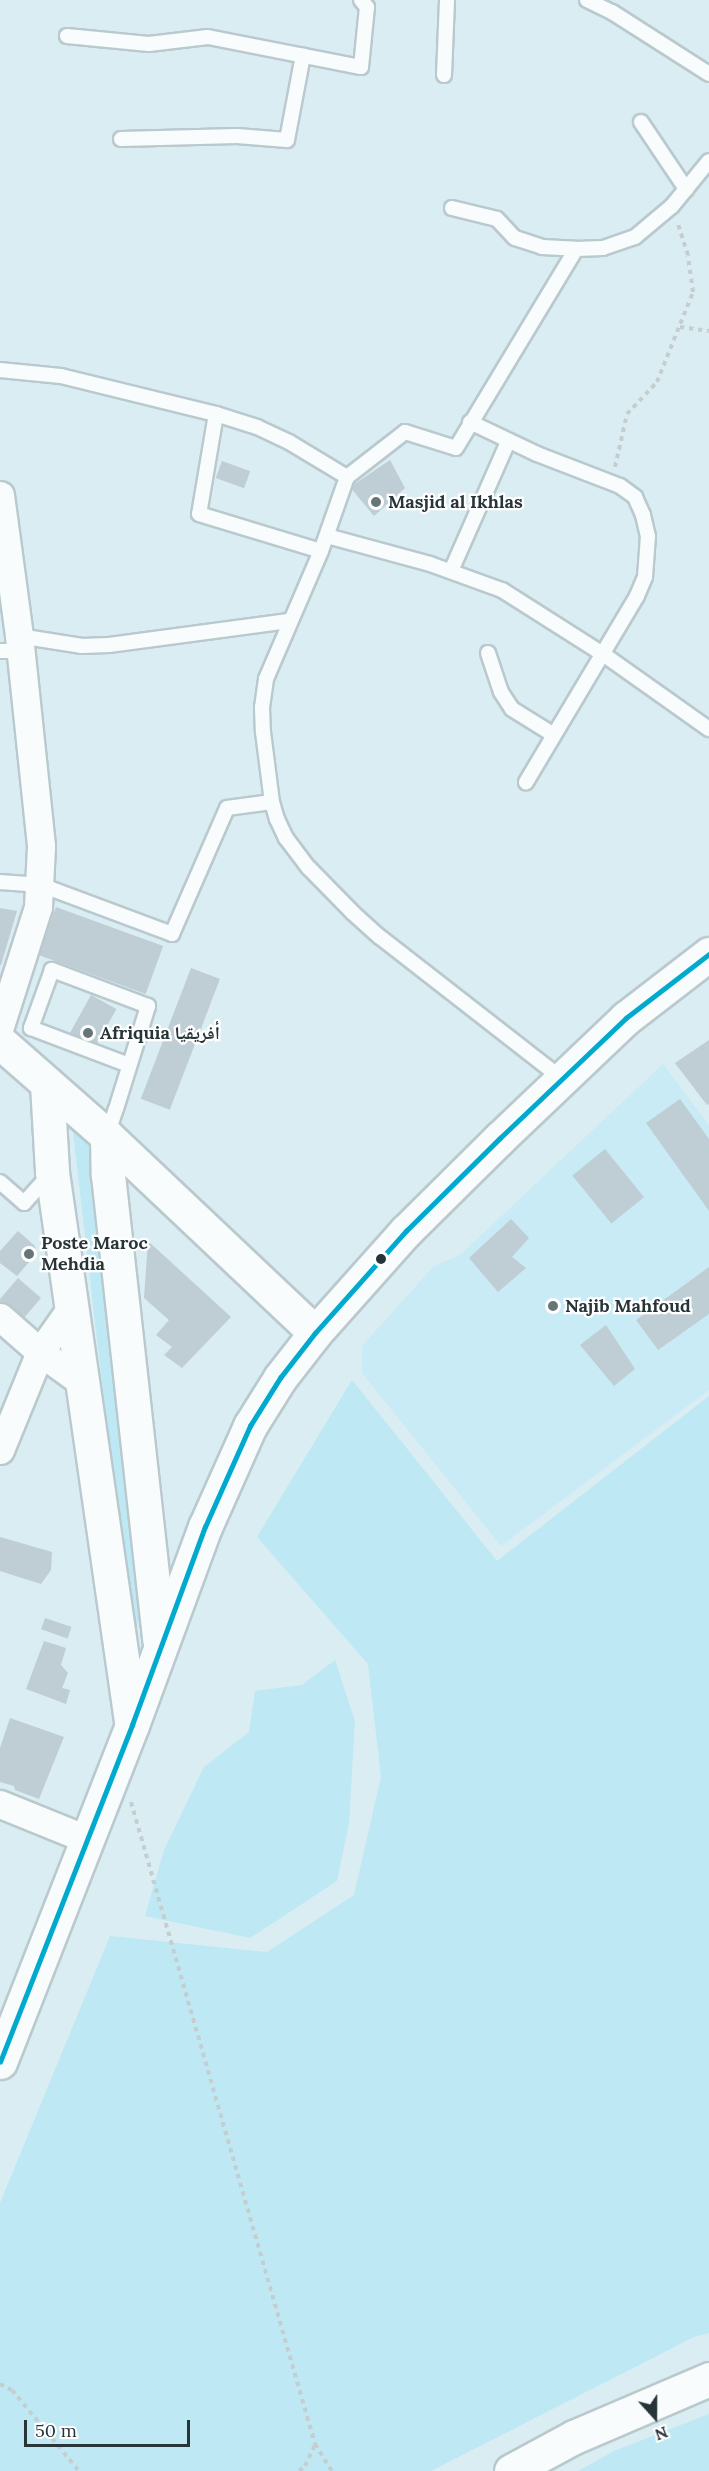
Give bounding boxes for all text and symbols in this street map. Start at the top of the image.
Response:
place label: Masjid al Ikhlas [388,491,523,513]
marker: Masjid al Ikhlas [369,495,383,509]
place label: Afriquia أفريقيا [100,1022,220,1044]
marker: Afriquia أفريقيا [81,1026,95,1040]
place label: Poste Maroc Mehdia [41,1233,148,1276]
marker: Poste Maroc Mehdia [22,1247,36,1261]
unlabelled marker [375,1253,387,1265]
place label: Najib Mahfoud [565,1295,691,1317]
marker: Najib Mahfoud [546,1299,560,1313]
north arrow [625,2387,685,2447]
scale bar [27,2408,194,2446]
text: 50 m [35,2419,77,2442]
text: N [652,2422,671,2445]

